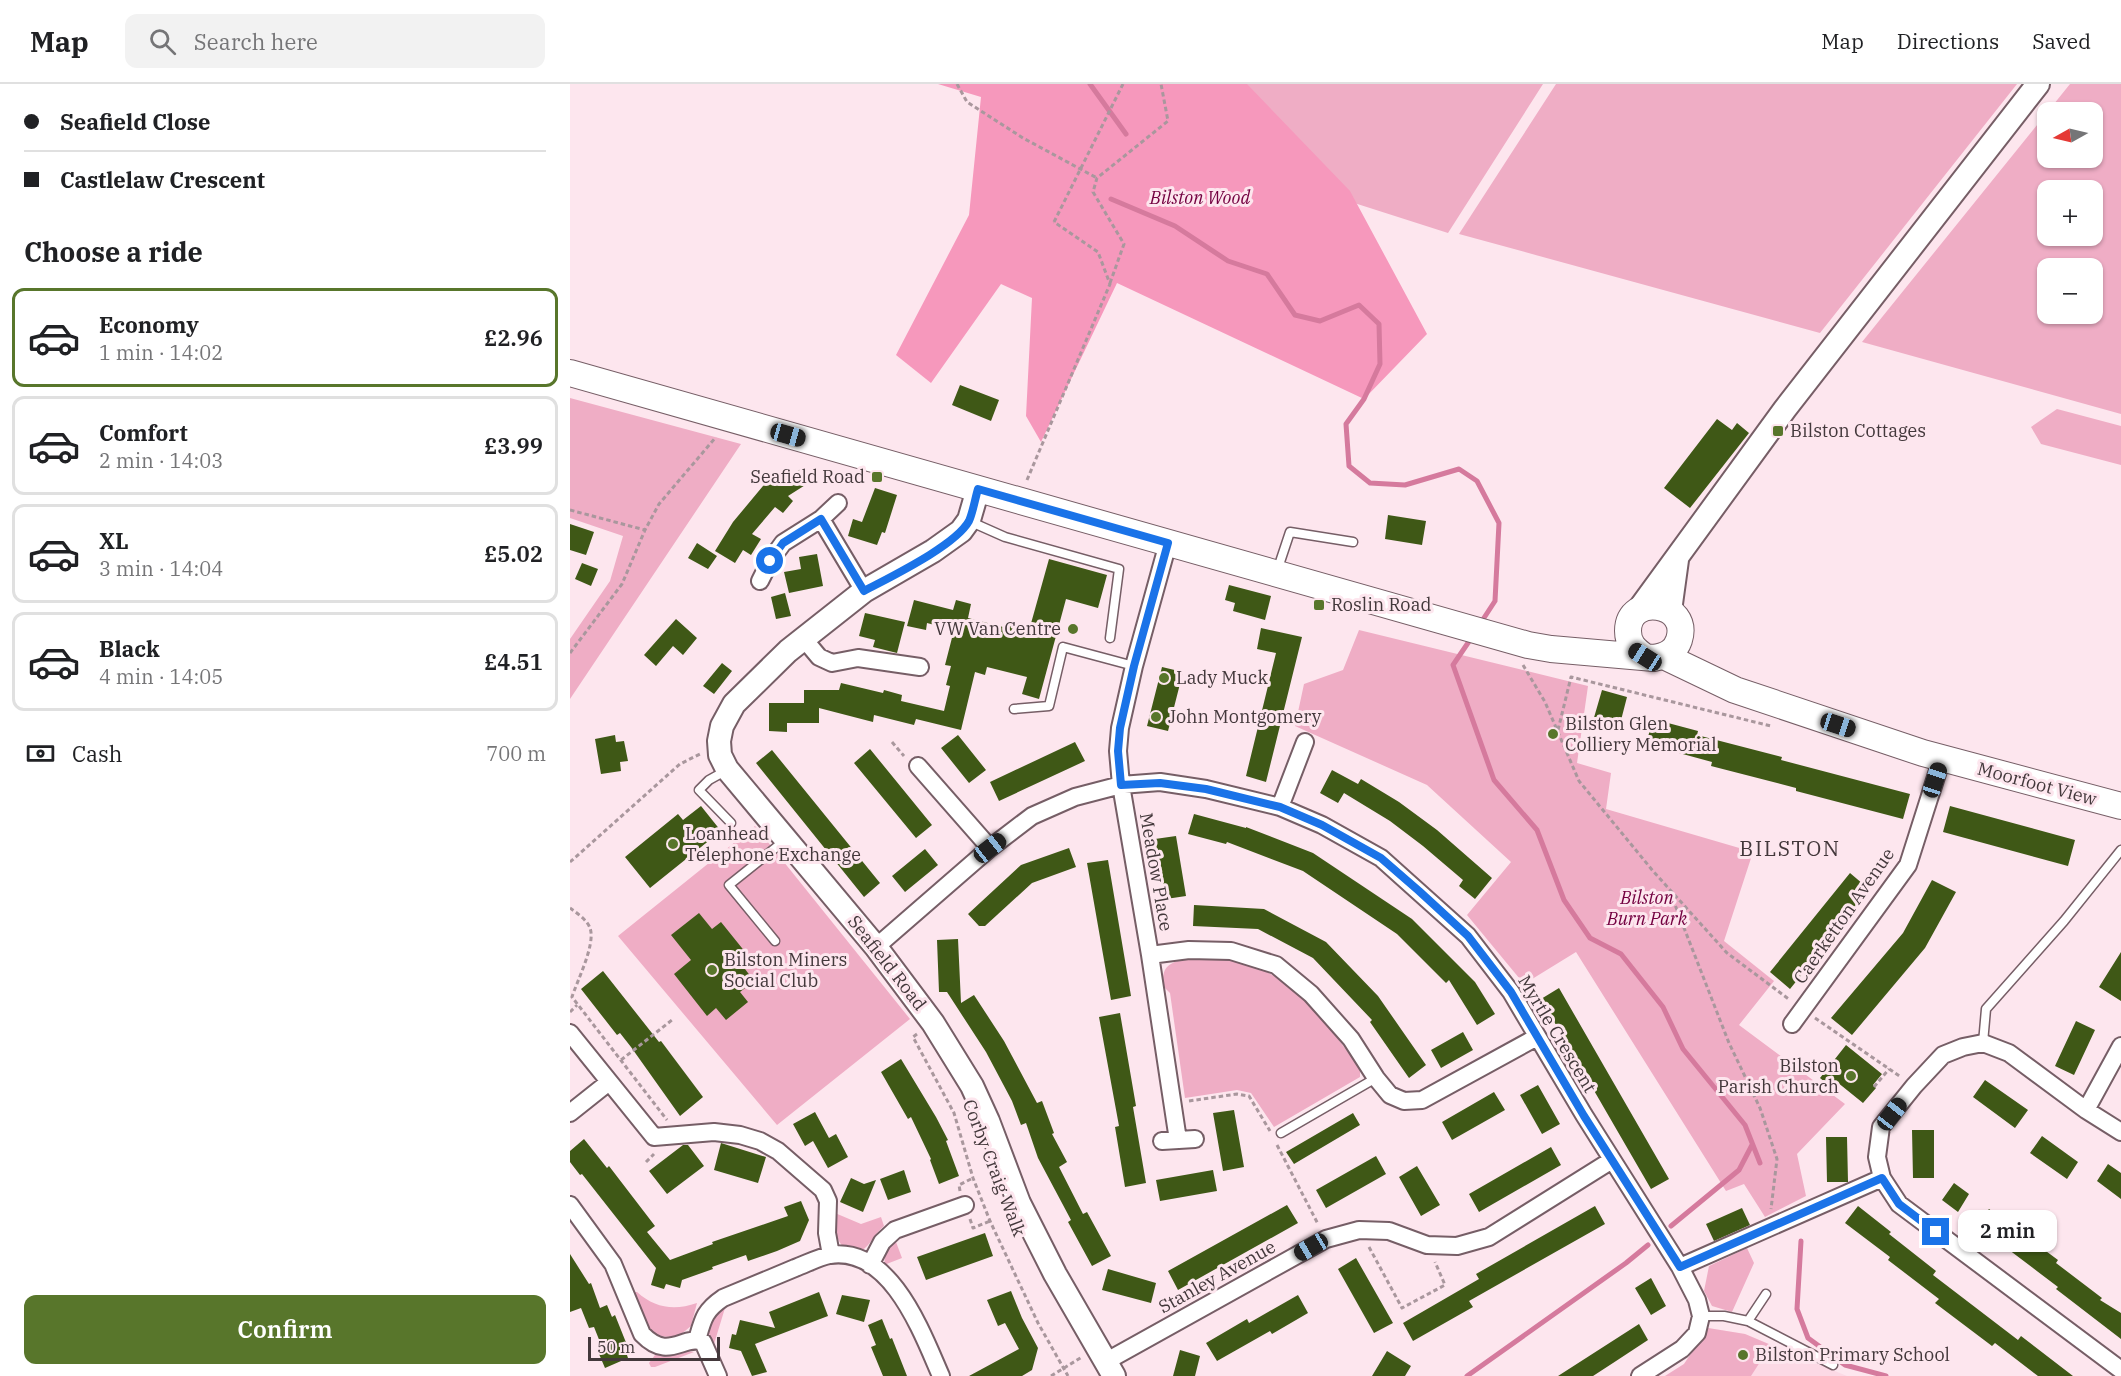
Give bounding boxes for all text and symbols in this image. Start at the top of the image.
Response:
search box [125,14,545,68]
text: Map [30,23,89,60]
icon: search [146,25,179,58]
text: Search here [194,27,318,56]
text: Map [1821,27,1864,55]
text: Directions [1897,27,1999,55]
text: Saved [2032,27,2091,55]
north arrow [2037,102,2103,168]
map controls [2037,102,2103,324]
text: Seafield Close [60,107,210,136]
text: Castlelaw Crescent [60,165,265,194]
button: + [2037,180,2103,246]
park label: Bilston Wood [1149,186,1250,209]
text: Choose a ride [24,234,203,269]
button: − [2037,258,2103,324]
text: Economy [99,310,199,339]
icon: car [27,311,81,365]
text: £2.96 [484,323,543,352]
text: 1 min · 14:02 [99,339,223,366]
text: Comfort [99,418,188,447]
icon: car [27,419,81,473]
place label: Bilston Cottages [1790,419,1926,442]
car [768,421,808,449]
marker: Bilston Cottages [1771,424,1785,438]
text: £3.99 [484,431,543,460]
text: 2 min · 14:03 [99,447,223,474]
place label: Seafield Road [750,465,865,488]
marker: Seafield Road [870,470,884,484]
text: XL [99,526,129,555]
icon: car [27,527,81,581]
text: £5.02 [484,539,543,568]
route start [756,547,783,574]
text: 3 min · 14:04 [99,555,223,582]
place label: Roslin Road [1331,593,1431,616]
marker: Roslin Road [1312,598,1326,612]
place label: VW Van Centre [934,617,1061,640]
marker: VW Van Centre [1066,622,1080,636]
text: Black [99,634,160,663]
icon: car [27,635,81,689]
car [1625,640,1665,674]
text: £4.51 [484,647,543,676]
text: 4 min · 14:05 [99,663,223,690]
place label: Lady Muck [1176,666,1268,689]
marker: Lady Muck [1157,671,1171,685]
place label: John Montgomery [1168,705,1322,728]
marker: John Montgomery [1149,710,1163,724]
car [1818,711,1858,739]
place label: Bilston Glen Colliery Memorial [1565,712,1717,756]
marker: Bilston Glen Colliery Memorial [1546,727,1560,741]
icon: cash [24,737,57,770]
text: Cash [72,739,123,768]
text: 700 m [486,740,546,767]
street label: Moorfoot View [1975,757,2099,810]
car [1921,760,1949,800]
street label: Meadow Place [1135,811,1178,933]
place label: Loanhead Telephone Exchange [685,822,861,866]
car [970,830,1010,866]
district label: BILSTON [1739,834,1841,862]
marker: Loanhead Telephone Exchange [666,837,680,851]
street label: Caerketton Avenue [1788,843,1899,988]
park label: Bilston Burn Park [1606,886,1688,930]
street label: Seafield Road [843,910,932,1015]
place label: Bilston Miners Social Club [724,948,847,992]
marker: Bilston Miners Social Club [705,963,719,977]
street label: Myrtle Crescent [1513,971,1602,1097]
place label: Bilston Parish Church [1718,1054,1839,1098]
marker: Bilston Parish Church [1844,1069,1858,1083]
car [1874,1094,1910,1134]
street label: Corby Craig Walk [958,1096,1031,1240]
callout: 2 min [1957,1211,2056,1253]
text: 2 min [1980,1217,2035,1244]
route end [1922,1218,1949,1245]
car [1291,1230,1331,1264]
street label: Stanley Avenue [1154,1235,1279,1318]
button: Confirm [24,1295,546,1364]
scale bar [588,1334,720,1362]
text: 50 m [597,1337,635,1357]
place label: Bilston Primary School [1755,1343,1950,1366]
marker: Bilston Primary School [1736,1348,1750,1362]

